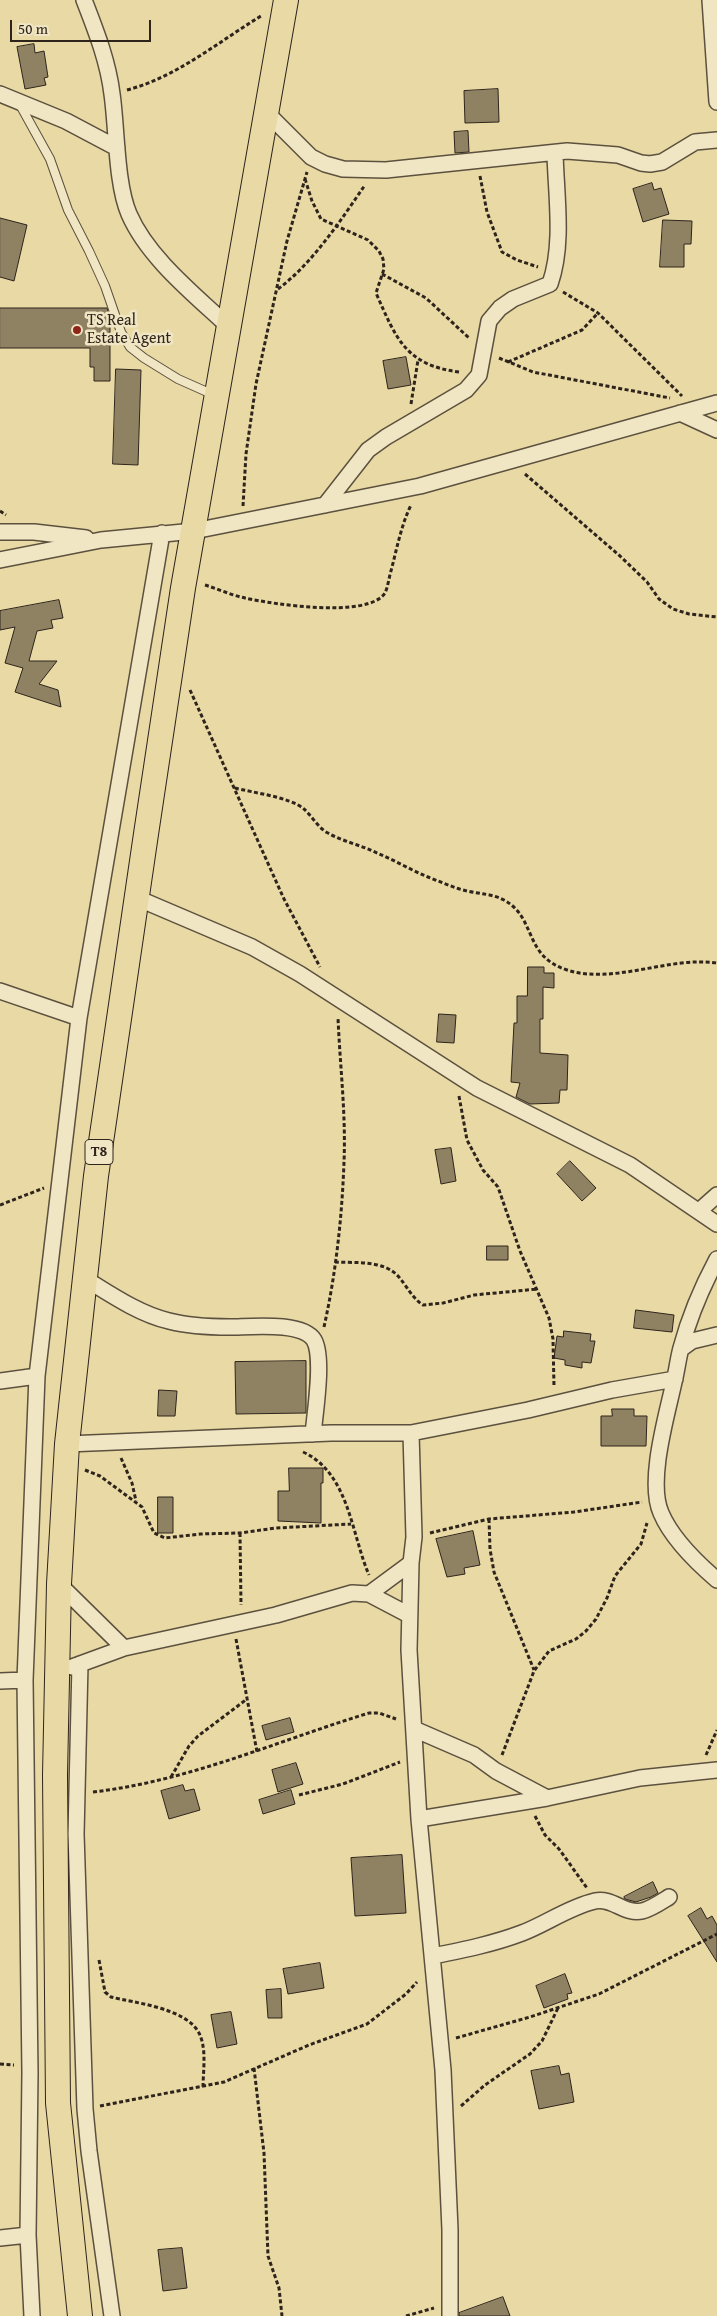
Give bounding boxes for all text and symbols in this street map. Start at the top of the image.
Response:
scale bar [12,10,154,42]
text: 50 m [18,18,48,39]
place label: TS Real Estate Agent [87,311,171,349]
marker: TS Real Estate Agent [71,324,83,336]
road number: T8 [85,1140,113,1164]

